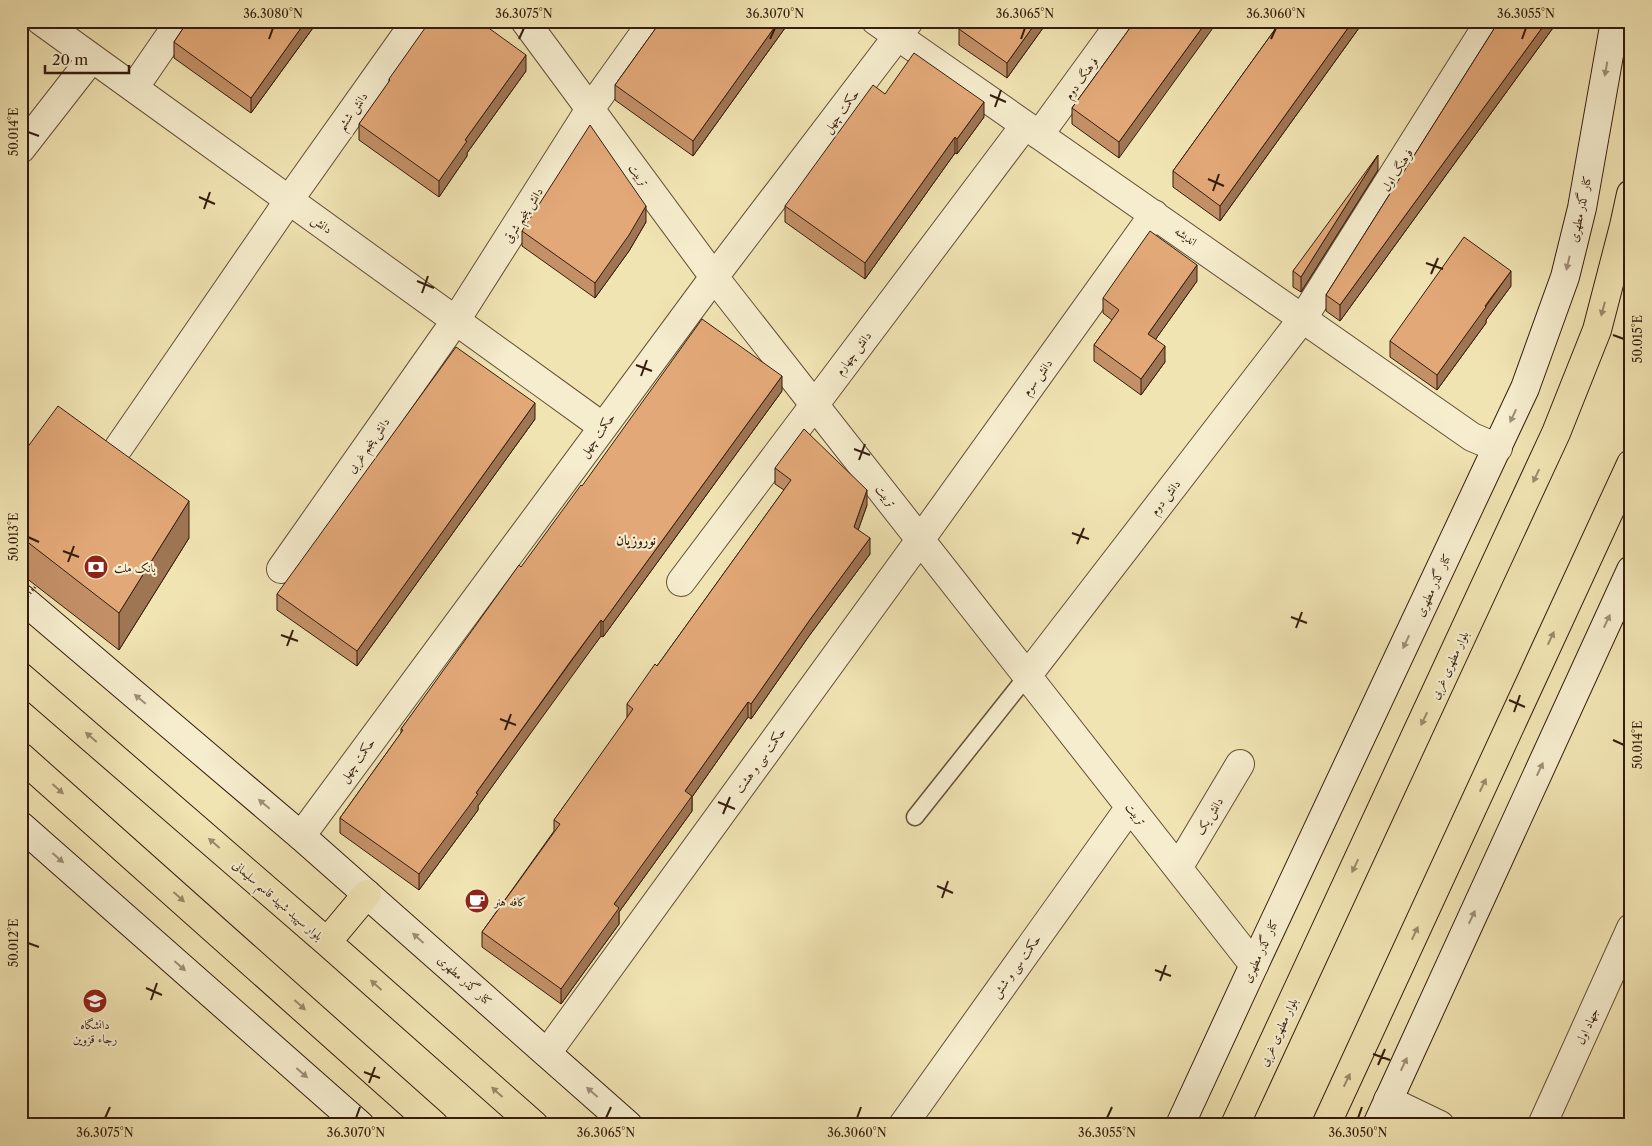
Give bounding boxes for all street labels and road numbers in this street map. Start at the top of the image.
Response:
street label: فرهنگ دوم [1061,54,1105,104]
street label: حکمت چهل [820,86,864,137]
street label: دانش ششم [333,89,375,136]
street label: فرهنگ اول [1378,146,1417,195]
street label: تربیت [626,161,652,190]
street label: کنار گذر مطهری [1565,174,1595,244]
street label: دانش پنجم شرقی [500,185,549,248]
street label: دانش [307,211,335,238]
street label: اندیشه [1172,223,1200,249]
street label: دانش چهارم [832,328,877,380]
street label: دانش سوم [1019,356,1059,401]
street label: حکمت چهل [576,410,620,461]
street label: دانش پنجم غربی [343,414,396,478]
street label: دانش دوم [1146,476,1187,520]
street label: تربیت [873,482,900,511]
street label: کنار گذر مطهری [1411,551,1455,619]
street label: بلوار مطهری غربی [1427,629,1473,702]
street label: حکمت سی و هشت [731,724,790,797]
street label: حکمت چهل [336,735,380,786]
street label: دانش یک [1192,794,1228,839]
street label: تربیت [1123,800,1150,829]
street label: بلوار سپهبد شهید قاسم سلیمانی [226,857,326,947]
street label: کنار گذر مطهری [1238,917,1282,985]
street label: حکمت سی و شش [988,932,1046,1002]
street label: کنار گذر مطهری [434,951,496,1009]
street label: بلوار مطهری غربی [1256,996,1302,1069]
street label: جهاد اول [1572,1005,1603,1047]

